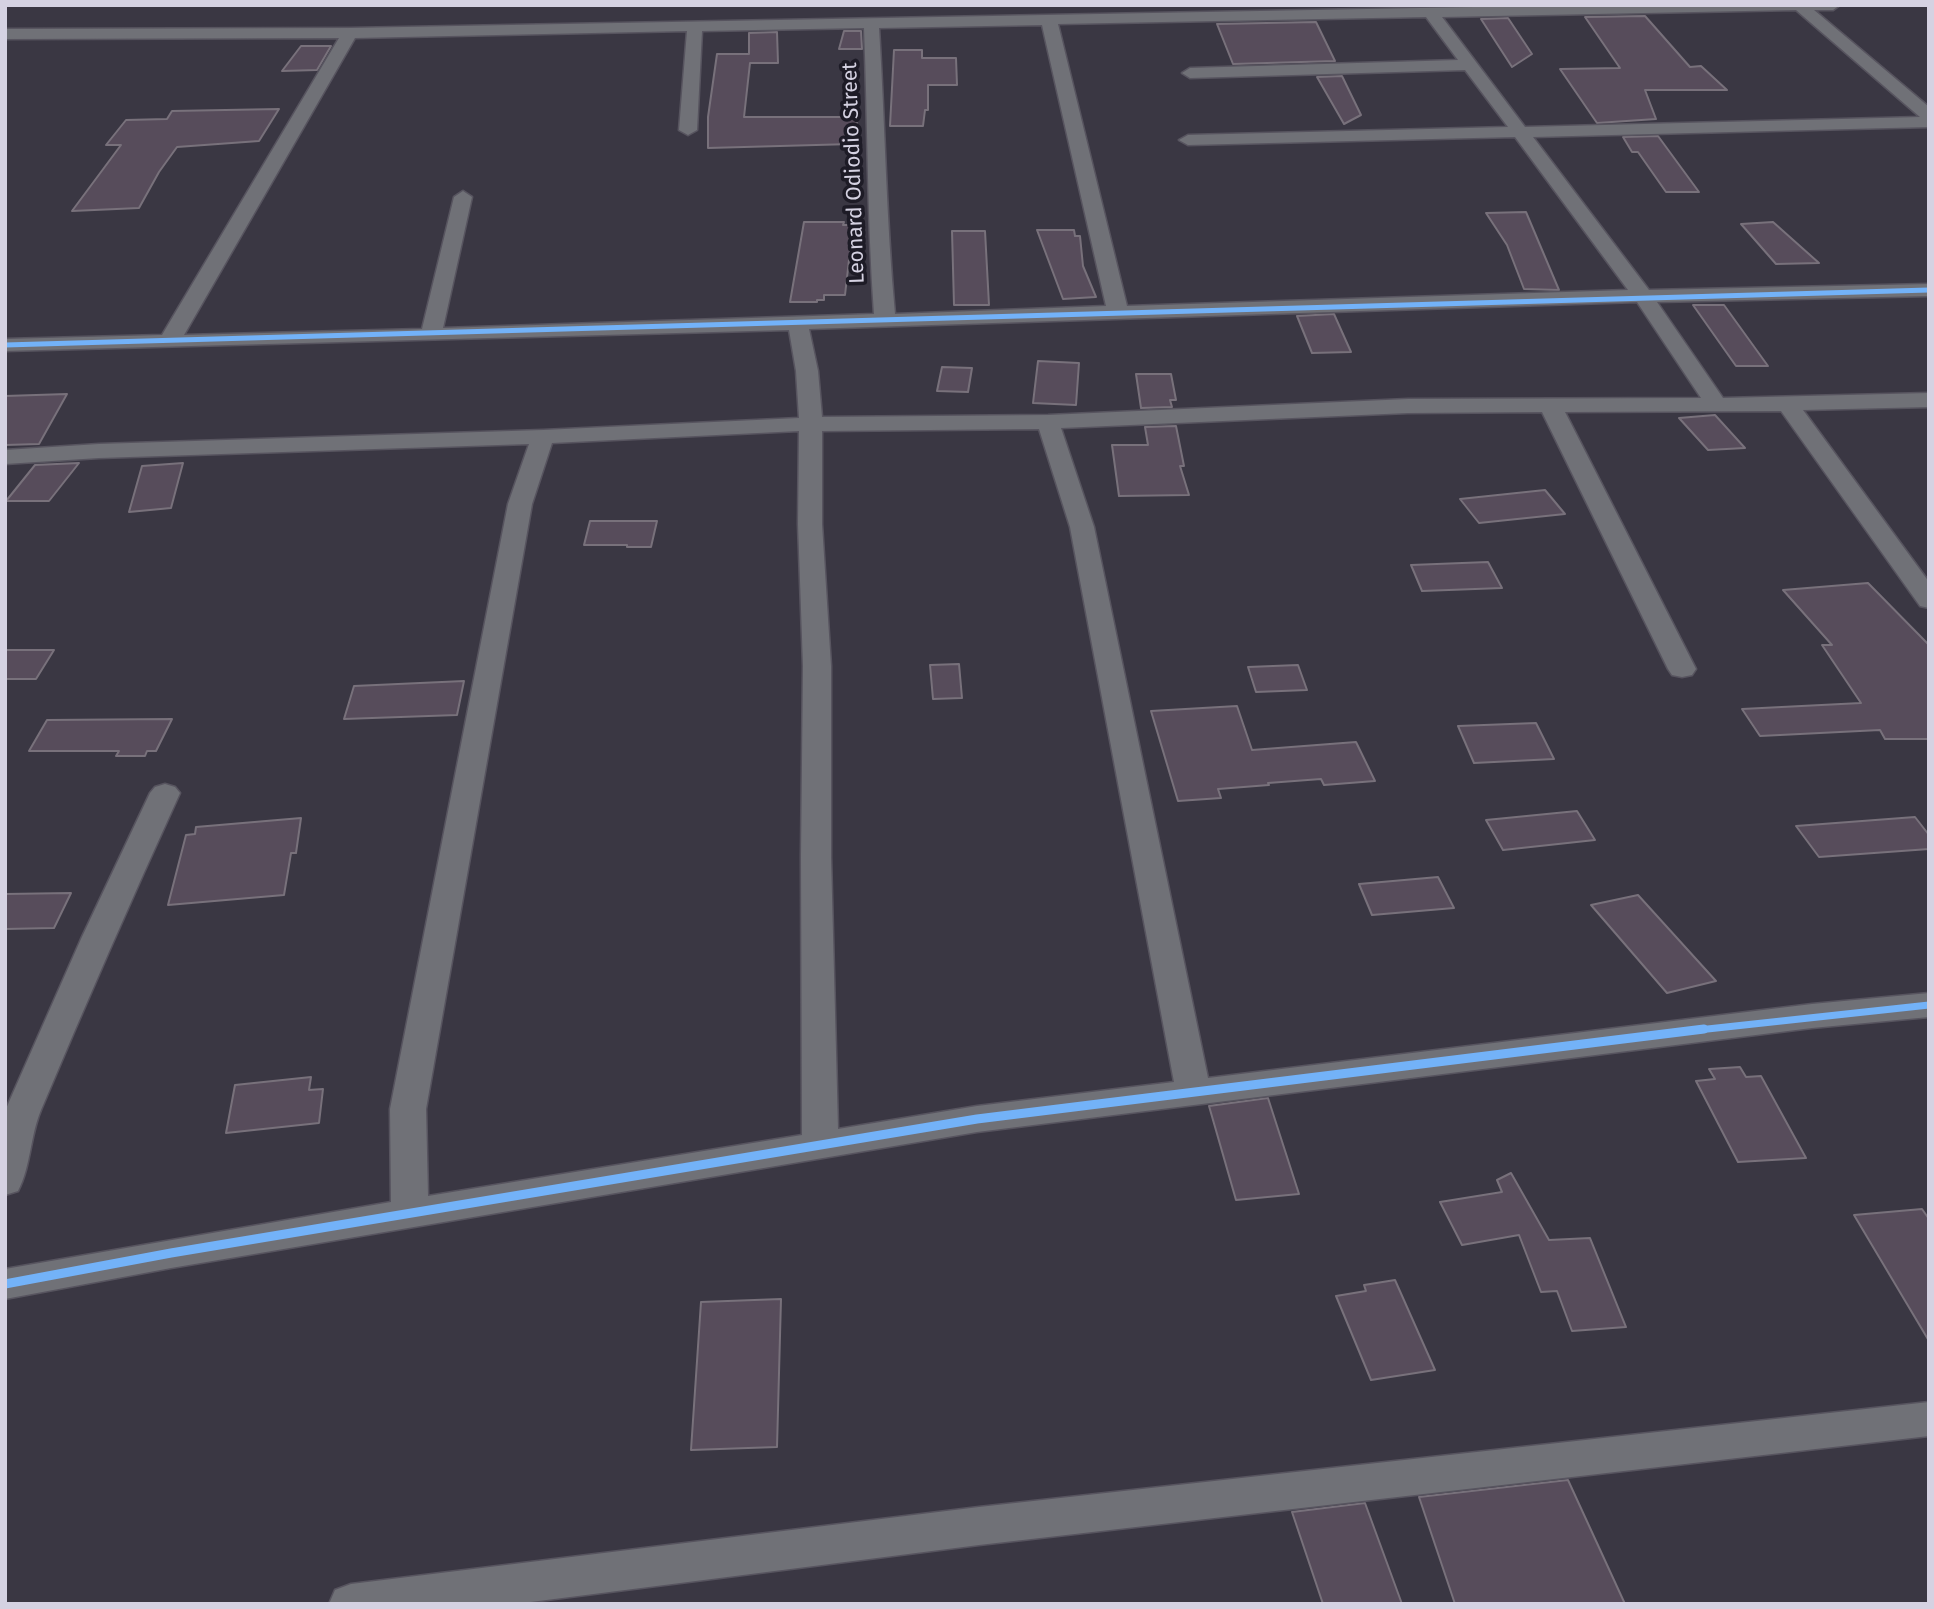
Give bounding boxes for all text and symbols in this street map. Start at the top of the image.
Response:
street label: Leonard Odiodio Street [838,62,870,284]

